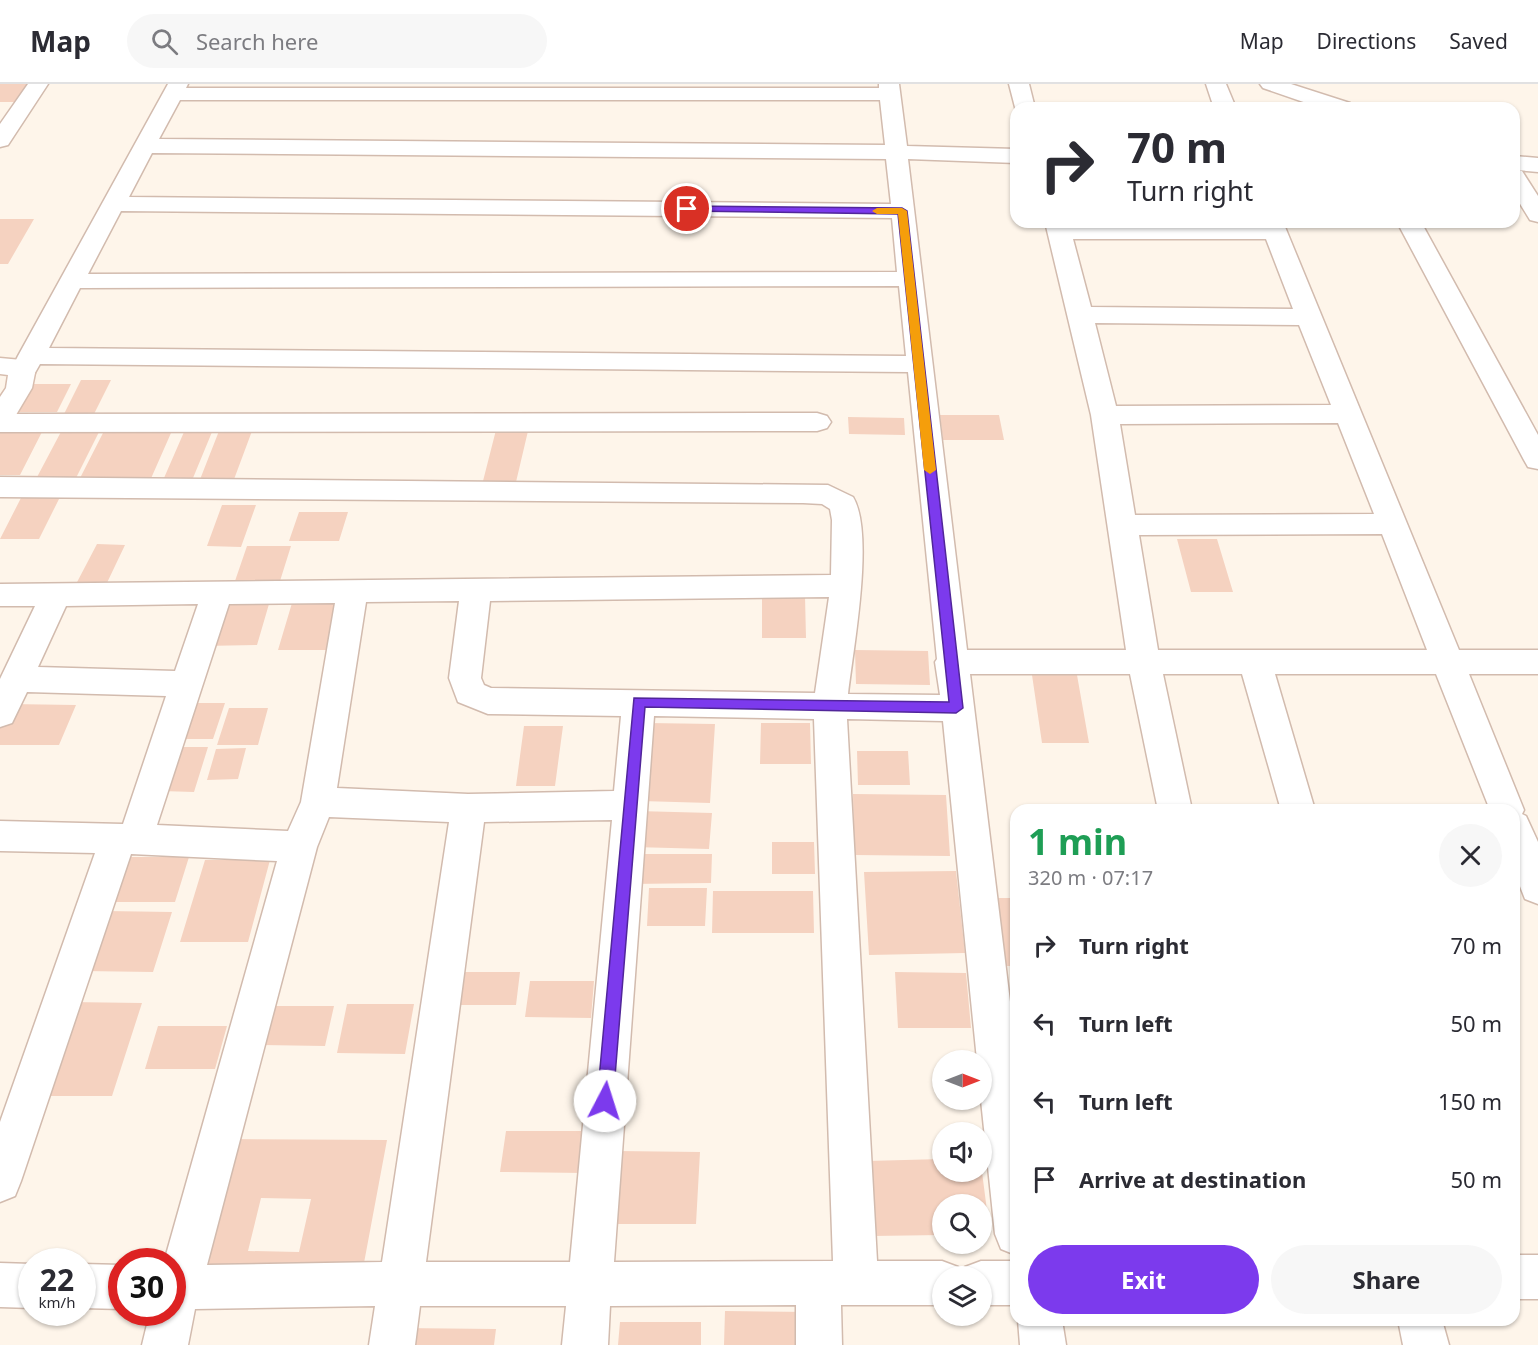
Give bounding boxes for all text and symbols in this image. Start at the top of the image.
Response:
search box [127,14,547,68]
text: Map [30,22,91,60]
icon: search [148,25,181,58]
text: Search here [196,26,318,56]
text: Map [1240,27,1284,55]
text: Directions [1317,27,1416,55]
text: Saved [1449,27,1508,55]
text: 70 m [1127,118,1227,175]
icon: right [1028,126,1106,204]
text: Turn right [1127,172,1253,209]
pin [661,183,712,234]
icon: arrive [670,192,703,225]
text: 1 min [1028,817,1127,866]
button: close [1439,824,1502,887]
text: 320 m · 07:17 [1028,864,1153,891]
icon: right [1028,929,1061,962]
text: Turn right [1079,930,1189,960]
text: 70 m [1451,930,1502,960]
icon: left [1028,1007,1061,1040]
text: Turn left [1079,1008,1173,1038]
text: 50 m [1451,1008,1502,1038]
north arrow [932,1050,992,1110]
map controls [932,1050,992,1326]
position arrow [573,1069,637,1133]
icon: left [1028,1085,1061,1118]
text: Turn left [1079,1086,1173,1116]
text: 150 m [1438,1086,1502,1116]
button: sound [932,1122,992,1182]
icon: arrive [1028,1163,1061,1196]
text: Arrive at destination [1079,1164,1306,1194]
text: 50 m [1451,1164,1502,1194]
button: search [932,1194,992,1254]
button: Exit [1028,1245,1259,1314]
button: Share [1271,1245,1502,1314]
speed limit sign: 30 [108,1248,186,1326]
text: 22 [40,1259,74,1300]
button: layers [932,1266,992,1326]
text: km/h [39,1292,75,1312]

